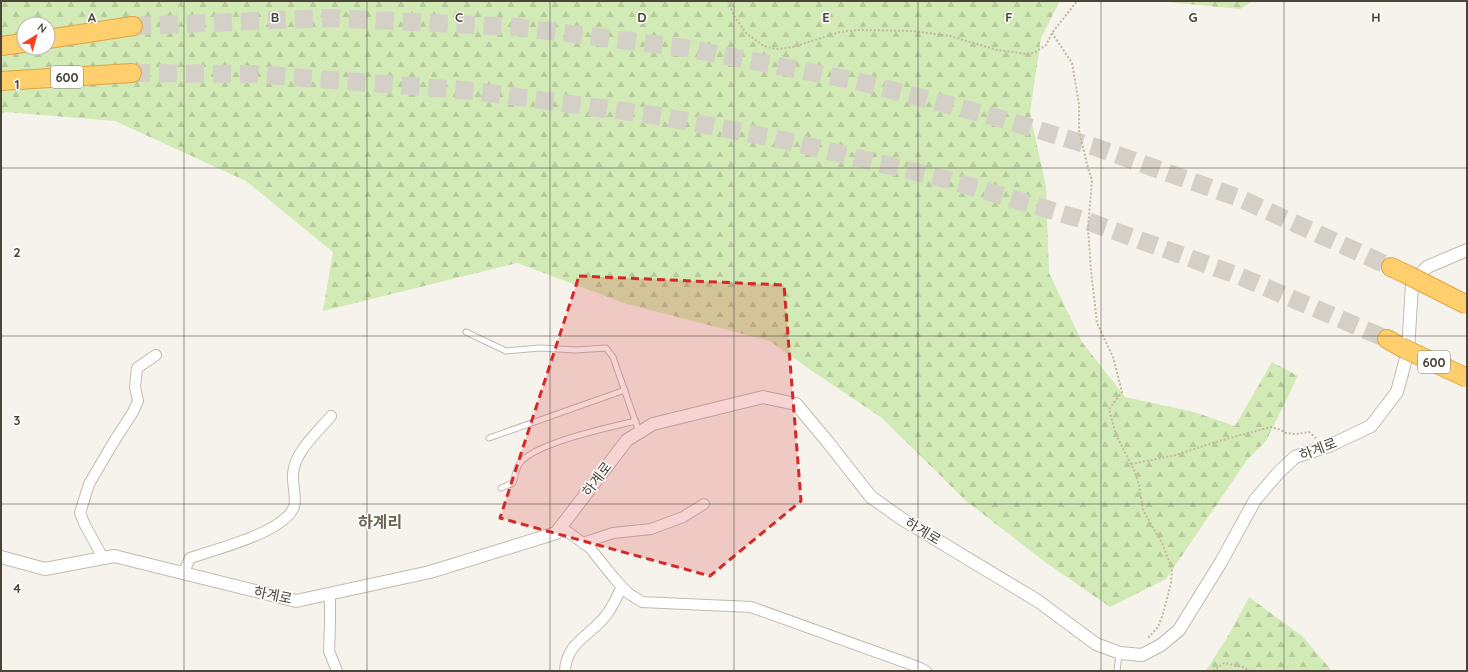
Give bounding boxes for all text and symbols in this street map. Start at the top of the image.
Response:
text: A [88,9,97,25]
text: B [271,9,279,25]
text: C [455,9,463,25]
text: D [637,9,647,25]
text: E [822,9,830,25]
text: F [1005,9,1013,25]
text: G [1188,9,1198,25]
text: H [1371,9,1381,25]
north arrow [16,16,56,56]
text: N [35,20,49,36]
road number: 600 [51,66,83,88]
text: 1 [14,76,20,92]
text: 2 [13,244,21,260]
road number: 600 [1418,351,1450,373]
text: 3 [14,412,21,428]
street label: 하계로 [1297,434,1339,464]
street label: 하계로 [578,458,616,500]
district label: 하계리 [358,512,402,532]
street label: 하계로 [902,513,944,549]
text: 4 [13,580,21,596]
street label: 하계로 [252,582,294,608]

